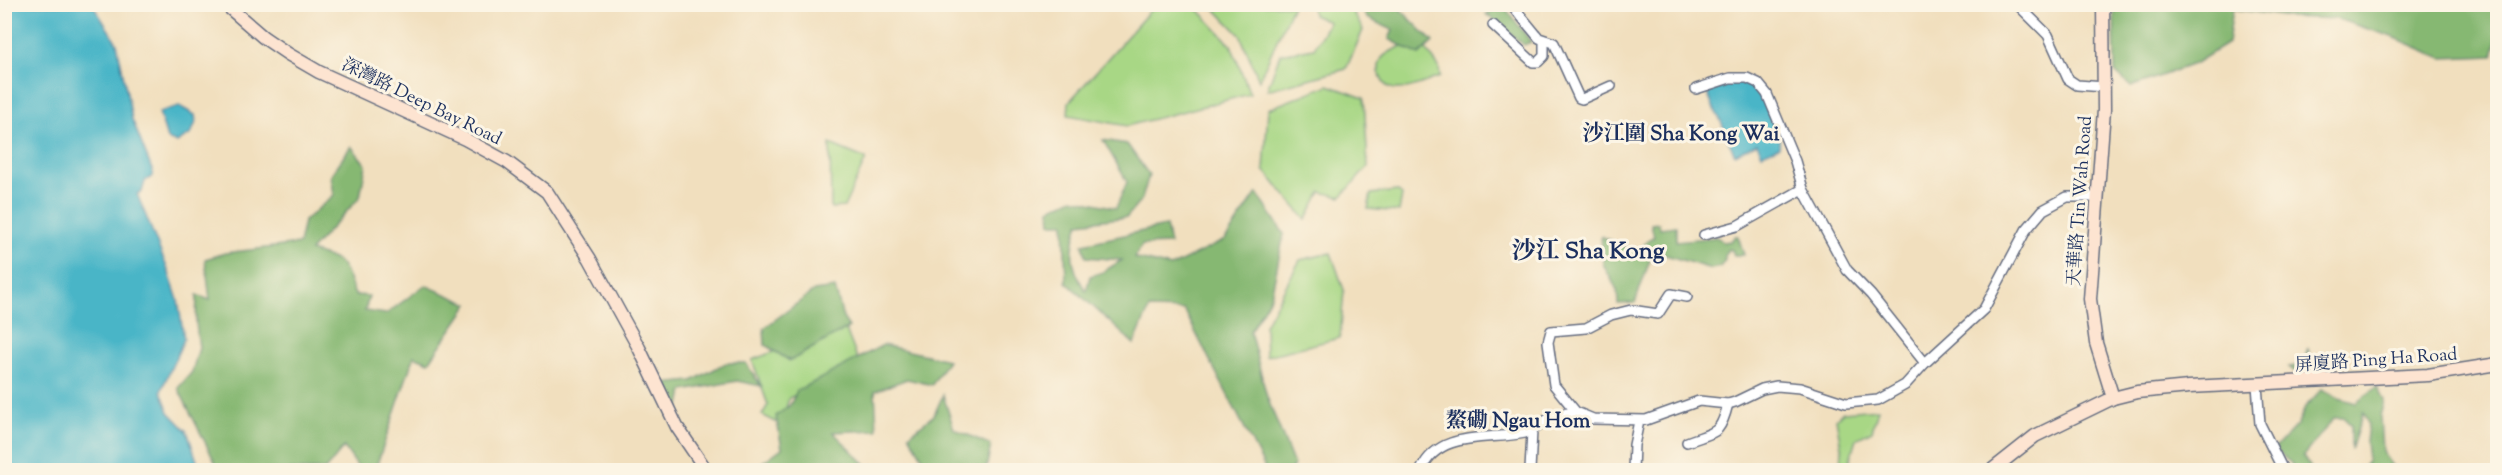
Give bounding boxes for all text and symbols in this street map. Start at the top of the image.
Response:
street label: 深灣路 Deep Bay Road [337,53,506,153]
street label: 天華路 Tin Wah Road [2062,115,2100,287]
district label: 沙江圍 Sha Kong Wai [1583,120,1779,150]
district label: 沙江 Sha Kong [1512,235,1665,269]
street label: 屏廈路 Ping Ha Road [2294,342,2458,380]
district label: 鰲磡 Ngau Hom [1446,407,1591,437]

